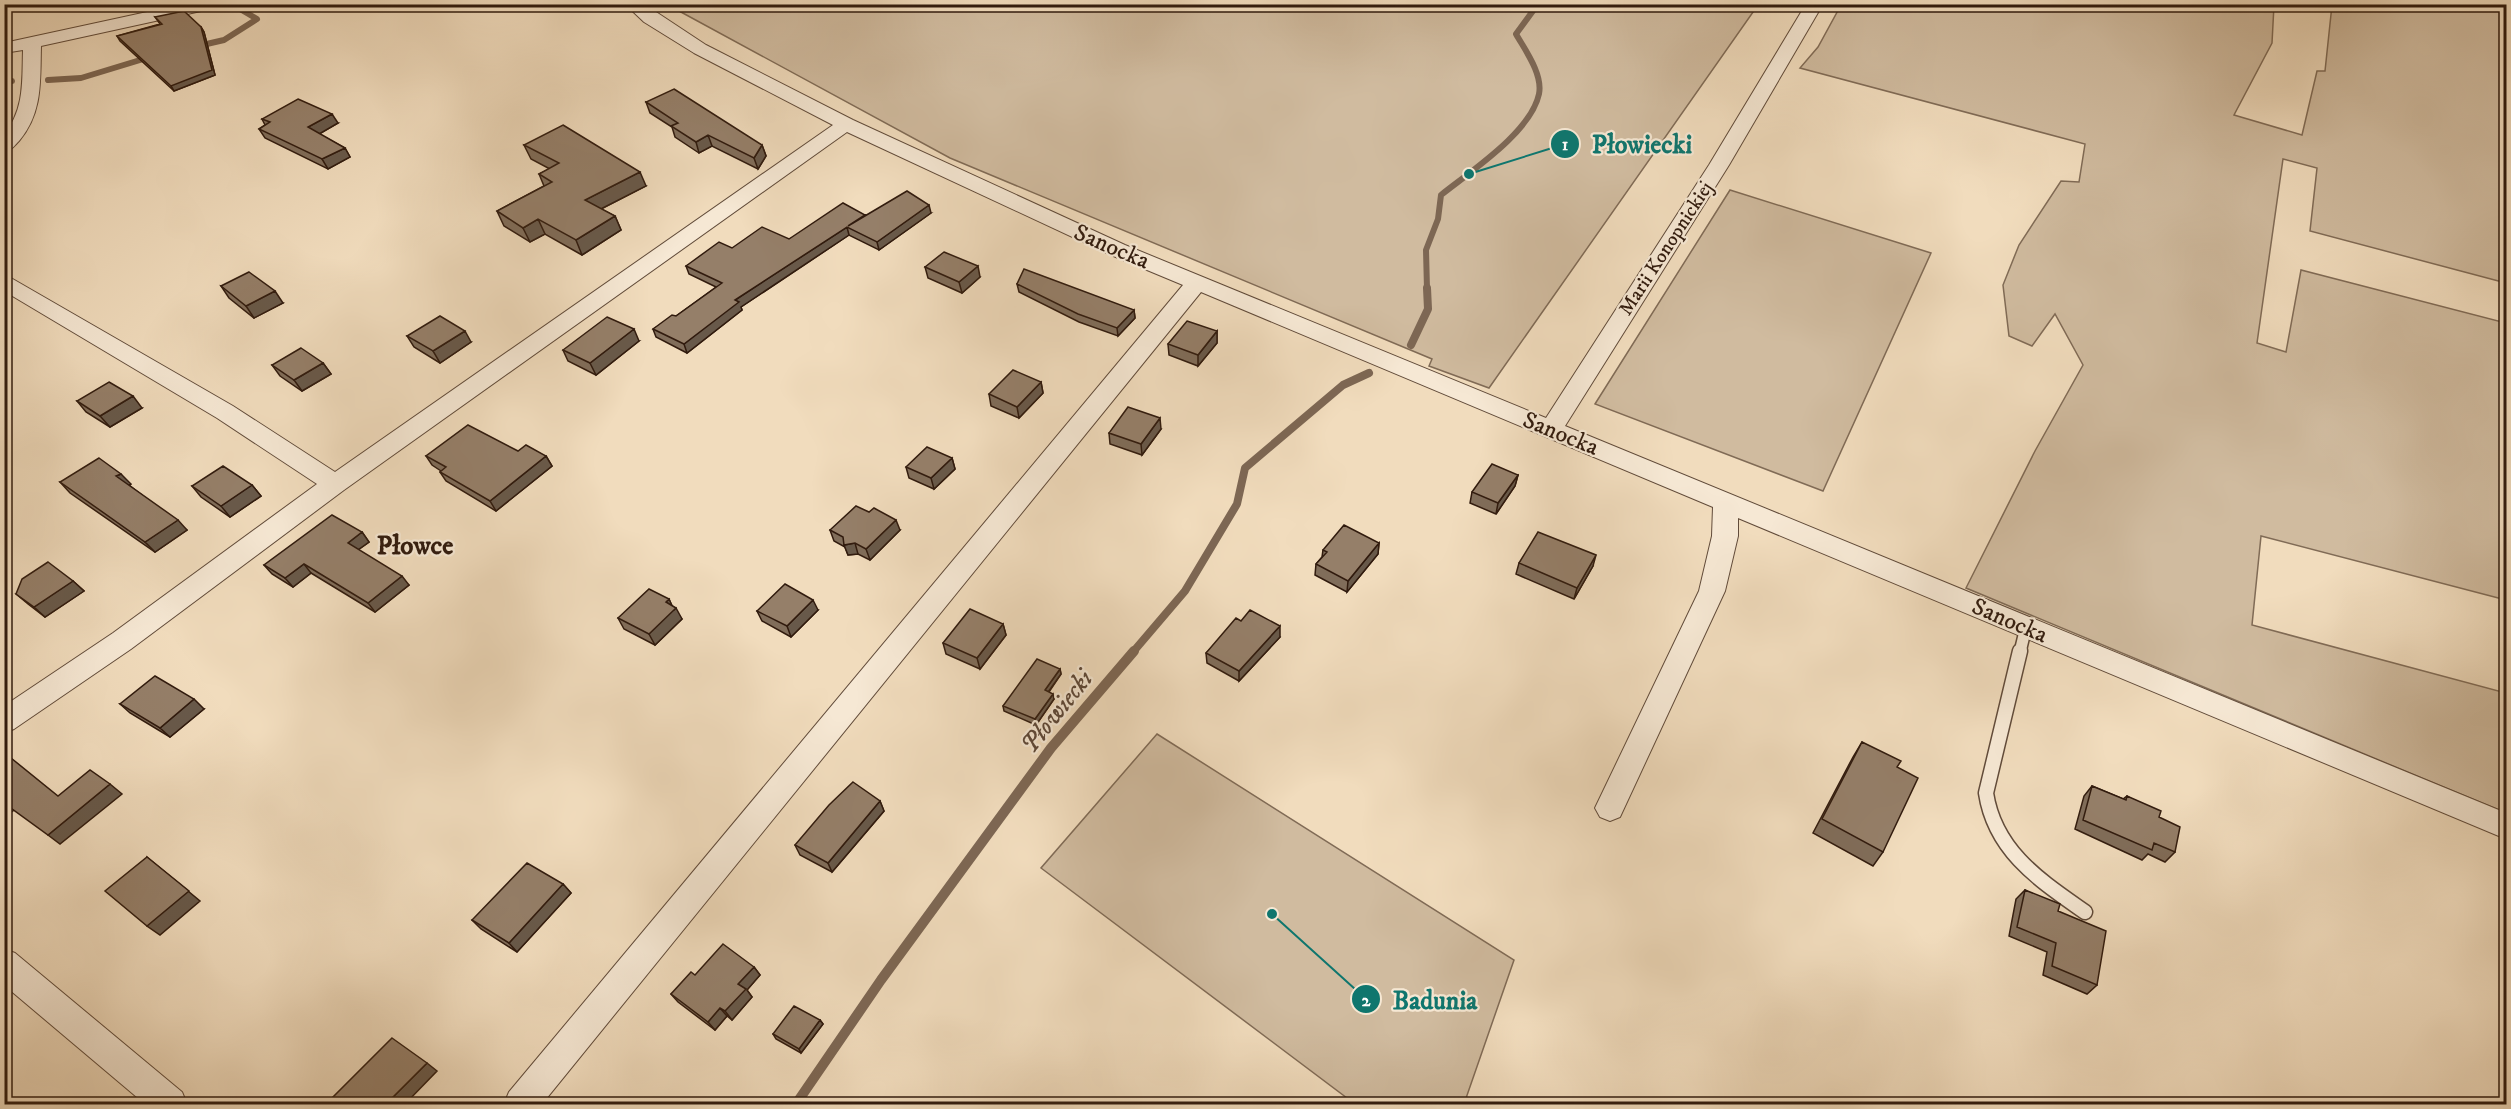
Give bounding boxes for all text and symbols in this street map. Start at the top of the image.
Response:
callout: Płowiecki [1550,122,1704,166]
text: Płowiecki [1592,129,1692,162]
text: 1 [1562,134,1569,156]
street label: Marii Konopnickiej [1614,177,1719,321]
street label: Sanocka [1069,218,1155,277]
street label: Sanocka [1518,405,1604,463]
district label: Płowce [377,529,453,563]
street label: Sanocka [1967,592,2053,651]
water label: Płowiecki [1014,662,1102,760]
callout: Badunia [1351,977,1489,1021]
text: Badunia [1393,985,1478,1018]
text: 2 [1362,990,1372,1012]

